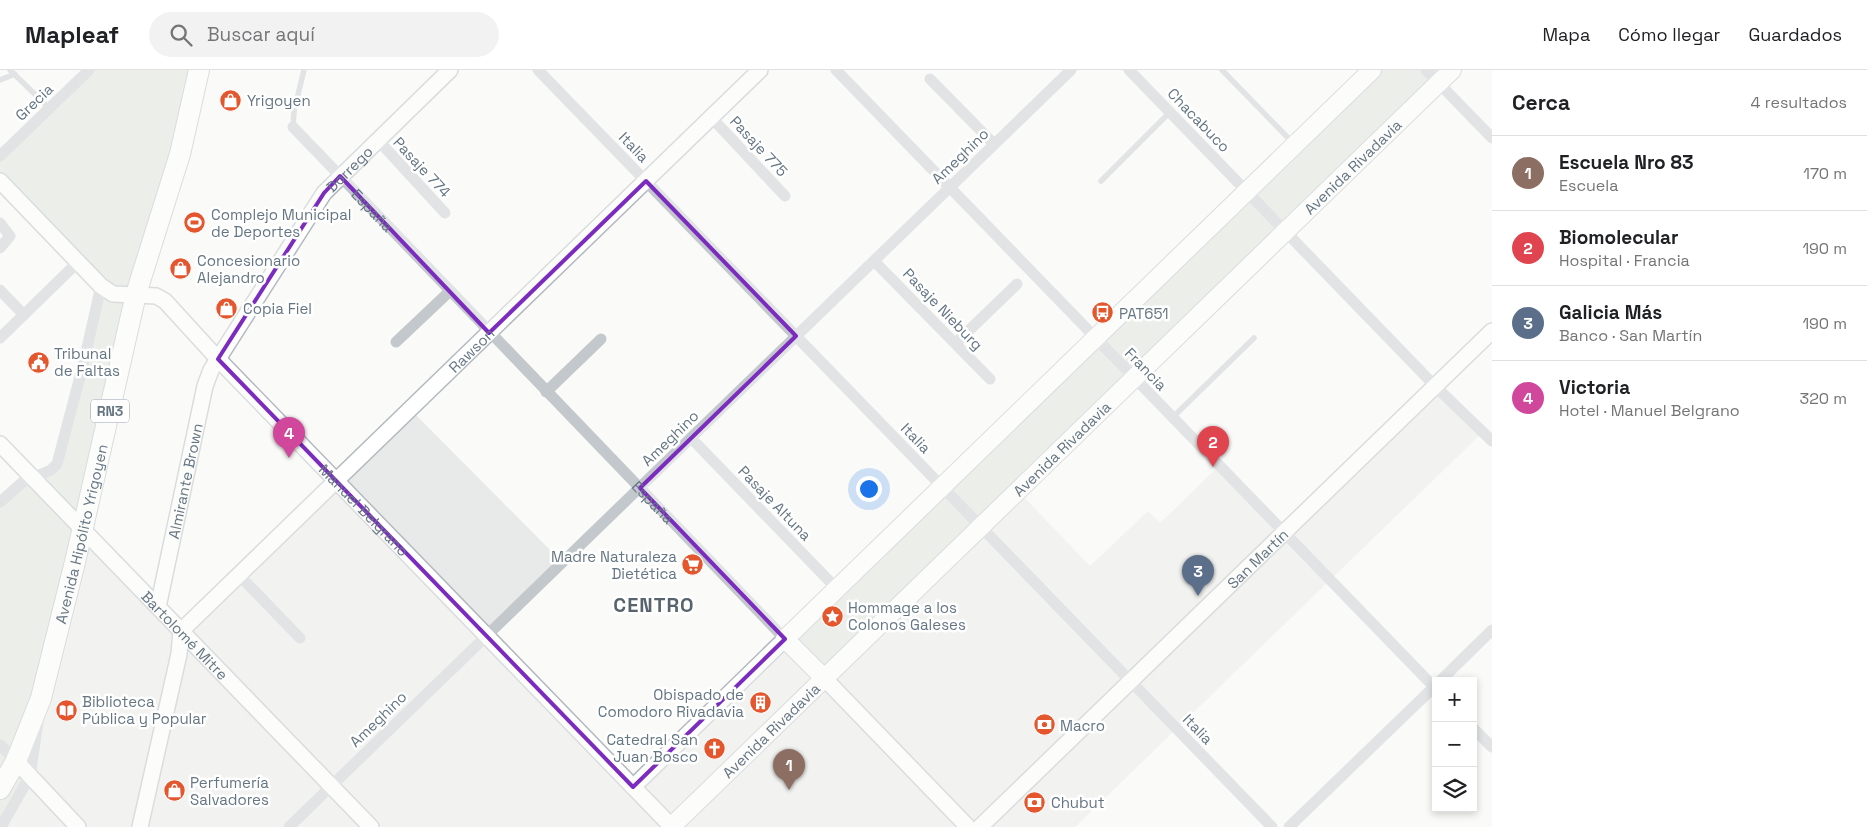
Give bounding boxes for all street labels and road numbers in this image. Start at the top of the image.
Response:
street label: Grecia [11,79,57,125]
street label: Chacabuco [1164,84,1234,156]
street label: Pasaje 775 [726,112,792,180]
street label: Avenida Rivadavia [1300,115,1406,218]
street label: Ameghino [927,124,993,188]
street label: Italia [615,128,653,166]
street label: Pasaje 774 [389,133,455,201]
street label: Dorrego [322,141,376,196]
street label: España [348,184,398,236]
street label: Pasaje Nieburg [899,264,987,354]
street label: Rawson [444,323,498,376]
street label: Francia [1121,343,1171,395]
street label: Avenida Rivadavia [1009,397,1115,500]
road number: RN3 [91,400,129,422]
street label: Ameghino [637,406,703,470]
street label: Italia [897,419,935,457]
street label: Almirante Brown [163,421,206,540]
street label: Avenida Hipólito Yrigoyen [50,442,111,626]
street label: Manuel Belgrano [315,460,413,560]
street label: Pasaje Altuna [734,461,816,545]
street label: España [628,476,679,528]
street label: San Martín [1223,524,1292,592]
street label: Bartolomé Mitre [138,587,233,684]
street label: Avenida Rivadavia [718,678,824,782]
street label: Ameghino [345,687,411,751]
street label: Italia [1179,710,1217,748]

